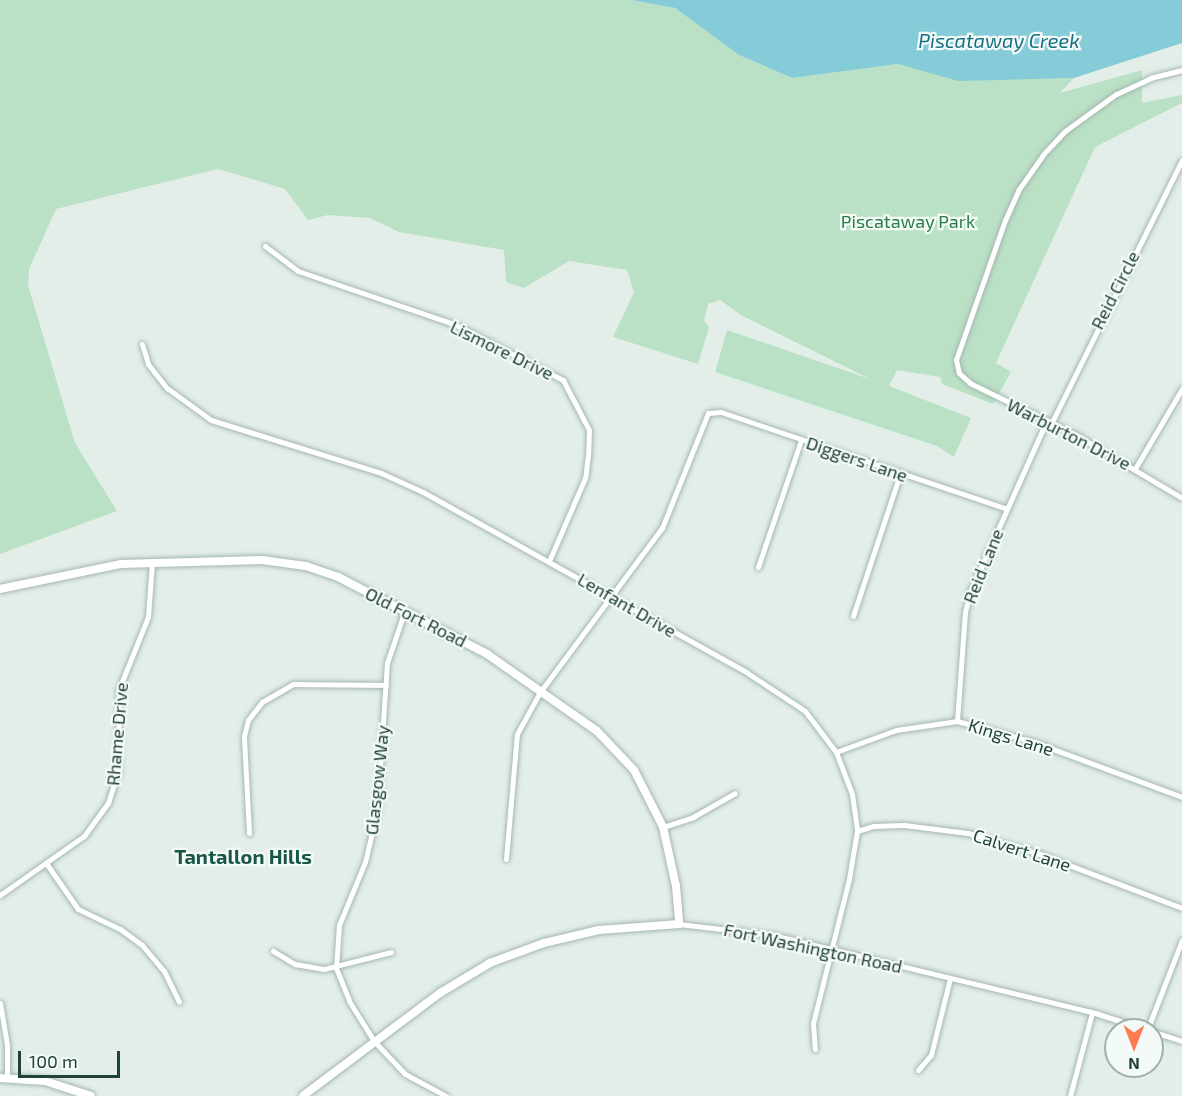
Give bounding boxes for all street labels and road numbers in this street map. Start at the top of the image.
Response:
street label: Reid Circle [1086,247,1144,333]
street label: Lismore Drive [447,316,557,384]
street label: Warburton Drive [1004,394,1134,474]
street label: Diggers Lane [804,432,910,486]
street label: Reid Lane [958,525,1008,607]
street label: Lenfant Drive [574,568,680,642]
street label: Old Fort Road [362,582,470,652]
street label: Rhame Drive [102,681,132,787]
street label: Kings Lane [966,714,1056,760]
street label: Glasgow Way [360,724,394,836]
street label: Calvert Lane [970,824,1074,876]
street label: Fort Washington Road [722,919,904,977]

